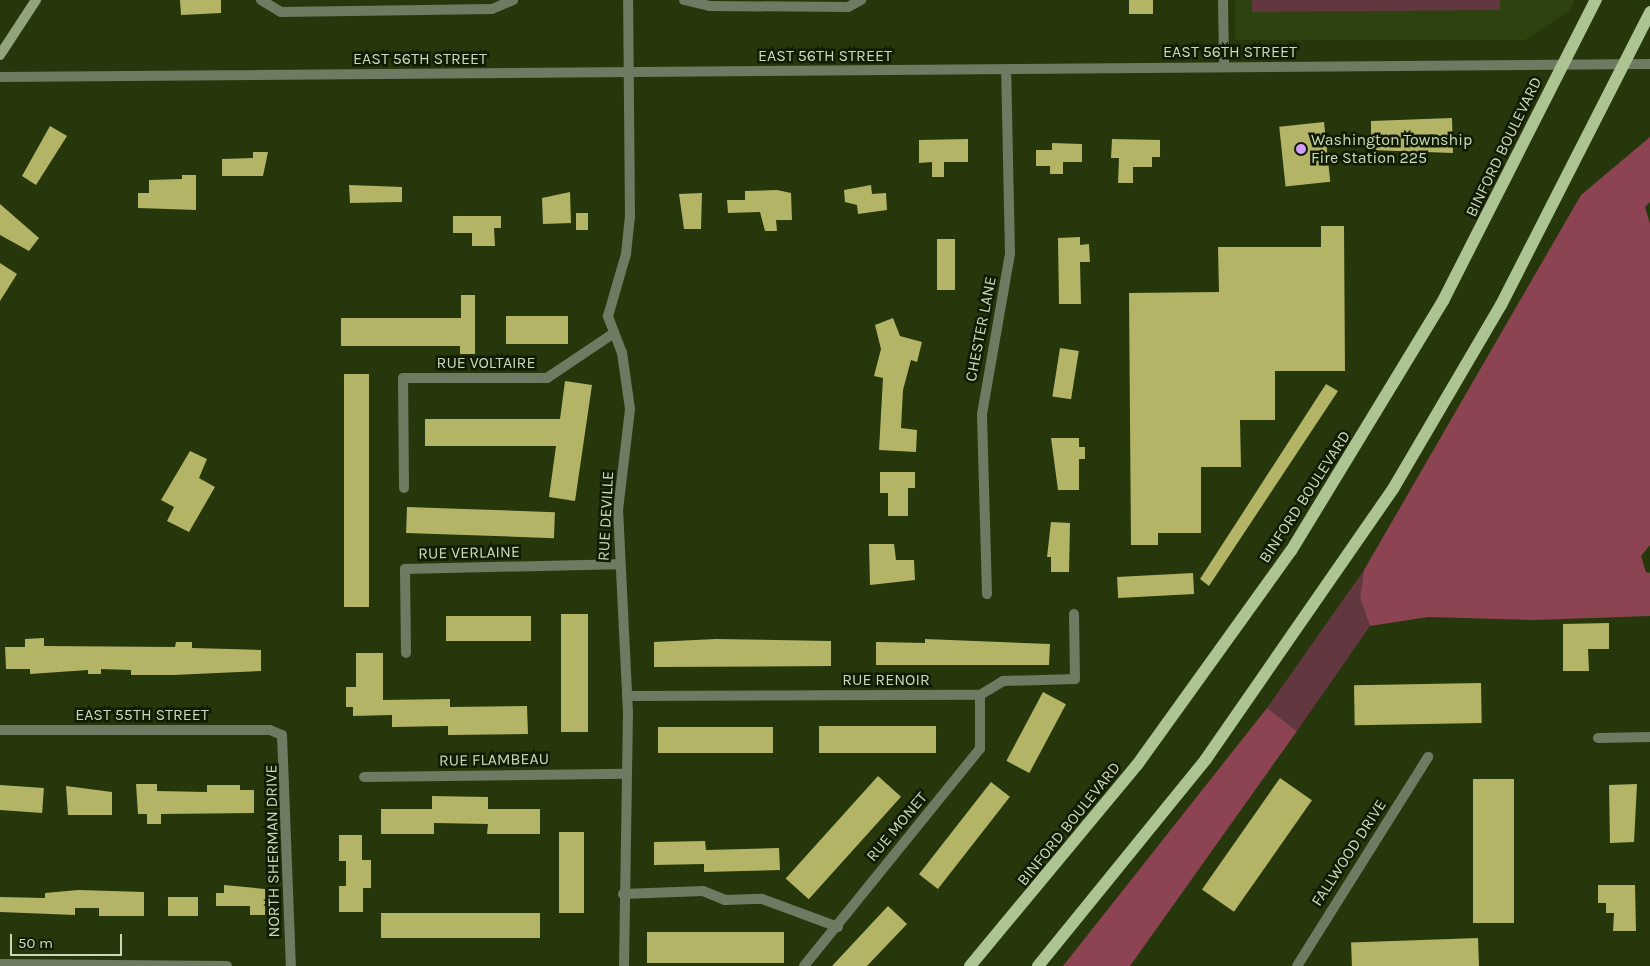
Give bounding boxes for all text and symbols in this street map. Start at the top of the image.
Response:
street label: EAST 56TH STREET [1163,42,1297,62]
street label: EAST 56TH STREET [758,46,892,66]
street label: EAST 56TH STREET [353,49,487,69]
street label: BINFORD BOULEVARD [1462,74,1546,220]
place label: Washington Township Fire Station 225 [1311,130,1472,168]
marker: Washington Township Fire Station 225 [1295,143,1307,155]
street label: CHESTER LANE [961,275,1001,383]
street label: RUE VOLTAIRE [437,353,535,373]
street label: BINFORD BOULEVARD [1255,427,1355,567]
street label: RUE DEVILLE [594,471,618,561]
street label: RUE VERLAINE [418,543,520,563]
street label: RUE RENOIR [842,670,930,690]
street label: EAST 55TH STREET [75,705,209,725]
street label: RUE FLAMBEAU [439,749,549,771]
street label: BINFORD BOULEVARD [1013,758,1125,890]
street label: NORTH SHERMAN DRIVE [262,764,284,938]
street label: RUE MONET [862,788,932,866]
street label: FALLWOOD DRIVE [1307,796,1391,910]
scale bar [12,924,125,956]
text: 50 m [18,934,53,952]

